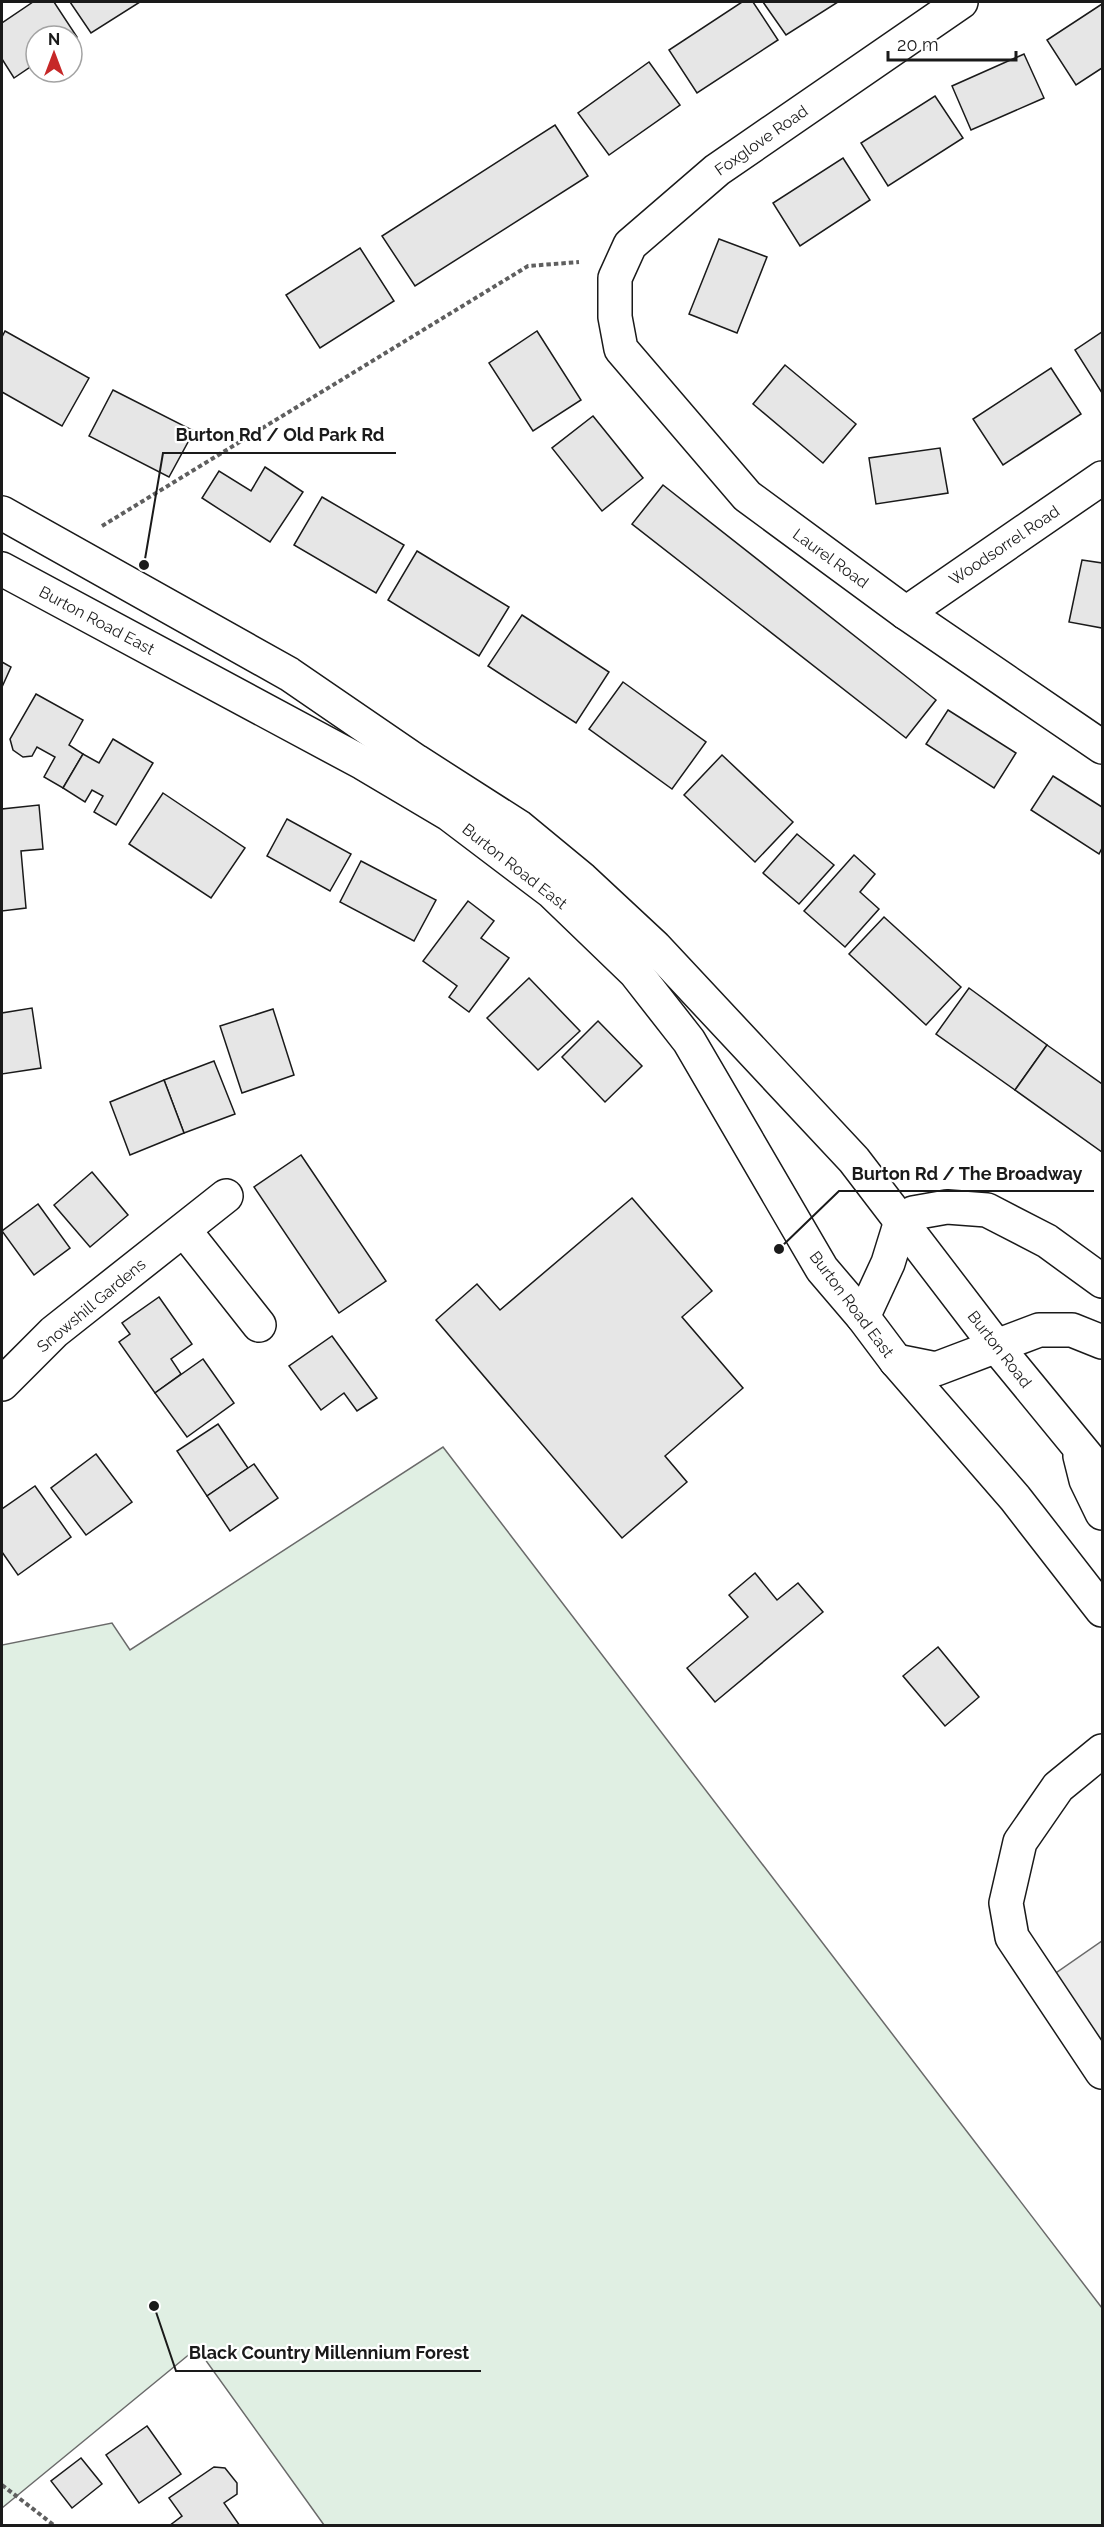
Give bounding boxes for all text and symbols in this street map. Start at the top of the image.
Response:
north arrow [24,24,84,84]
scale bar [888,24,1016,62]
text: N [48,30,60,49]
text: 20 m [897,34,939,55]
street label: Foxglove Road [711,101,812,180]
callout: Burton Rd / Old Park Rd [163,417,396,453]
text: Burton Rd / Old Park Rd [176,424,384,445]
street label: Woodsorrel Road [946,502,1063,589]
street label: Laurel Road [789,525,872,592]
street label: Burton Road East [36,582,158,659]
street label: Burton Road East [458,820,571,914]
callout: Burton Rd / The Broadway [839,1155,1094,1191]
text: Burton Rd / The Broadway [852,1163,1083,1184]
street label: Burton Road East [806,1248,898,1362]
street label: Snowshill Gardens [33,1254,150,1356]
street label: Burton Road [964,1307,1036,1392]
callout: Black Country Millennium Forest [176,2335,481,2371]
text: Black Country Millennium Forest [189,2342,469,2363]

